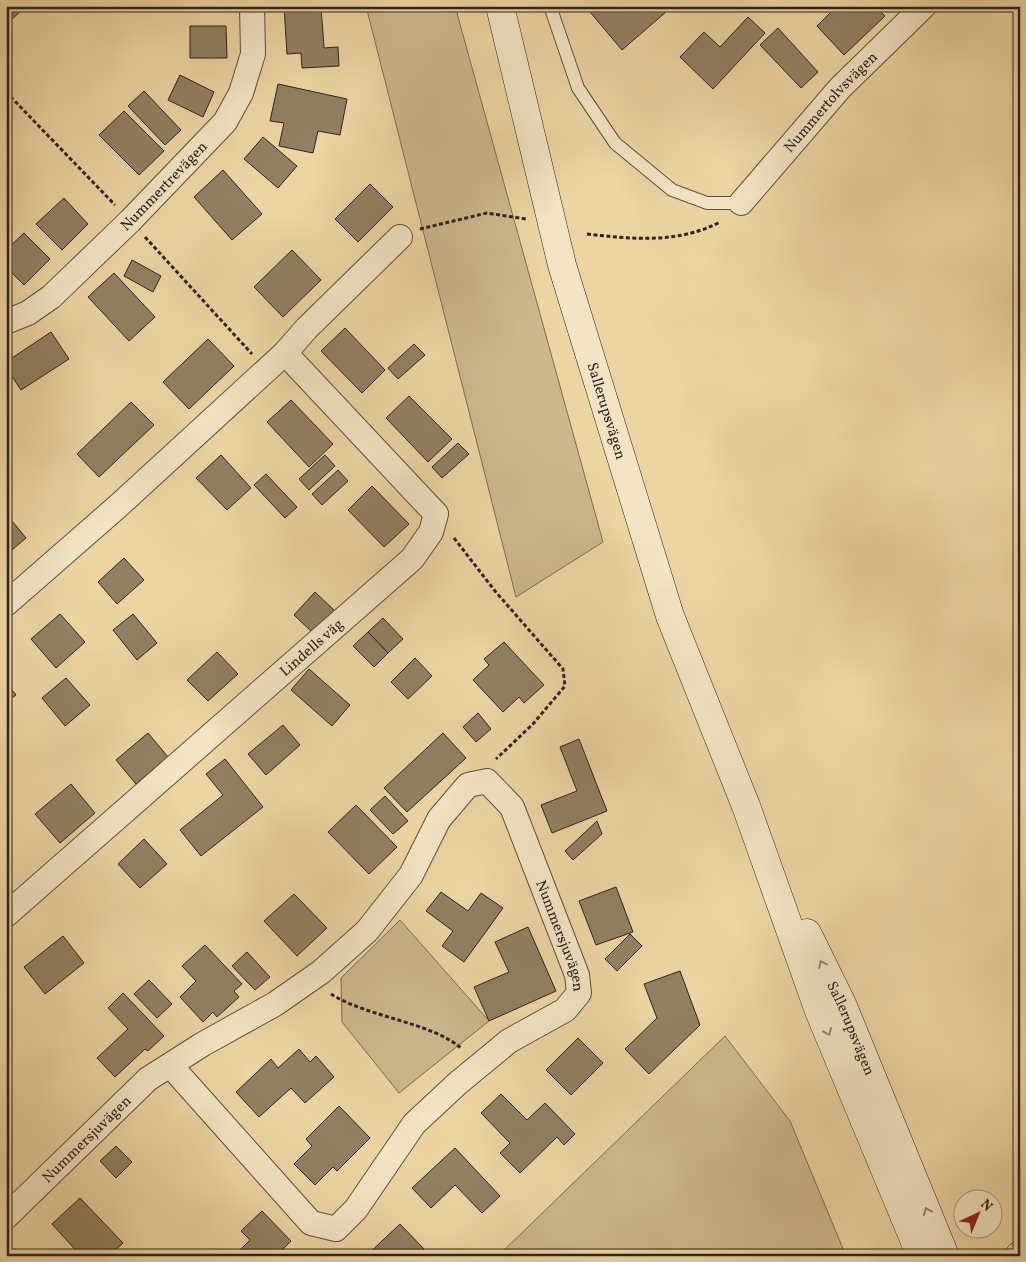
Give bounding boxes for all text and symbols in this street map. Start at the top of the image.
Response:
street label: Nummertolvsvägen [780,48,883,158]
street label: Nummertrevägen [117,137,213,237]
street label: Sallerupsvägen [581,360,630,463]
street label: Lindells väg [276,614,349,682]
street label: Nummersjuvägen [529,877,588,993]
one-way arrow [818,961,828,970]
street label: Sallerupsvägen [820,978,879,1079]
one-way arrow [821,1027,832,1036]
street label: Nummersjuvägen [38,1092,137,1188]
north arrow [954,1190,1004,1240]
text: N [976,1195,996,1216]
one-way arrow [922,1207,933,1216]

